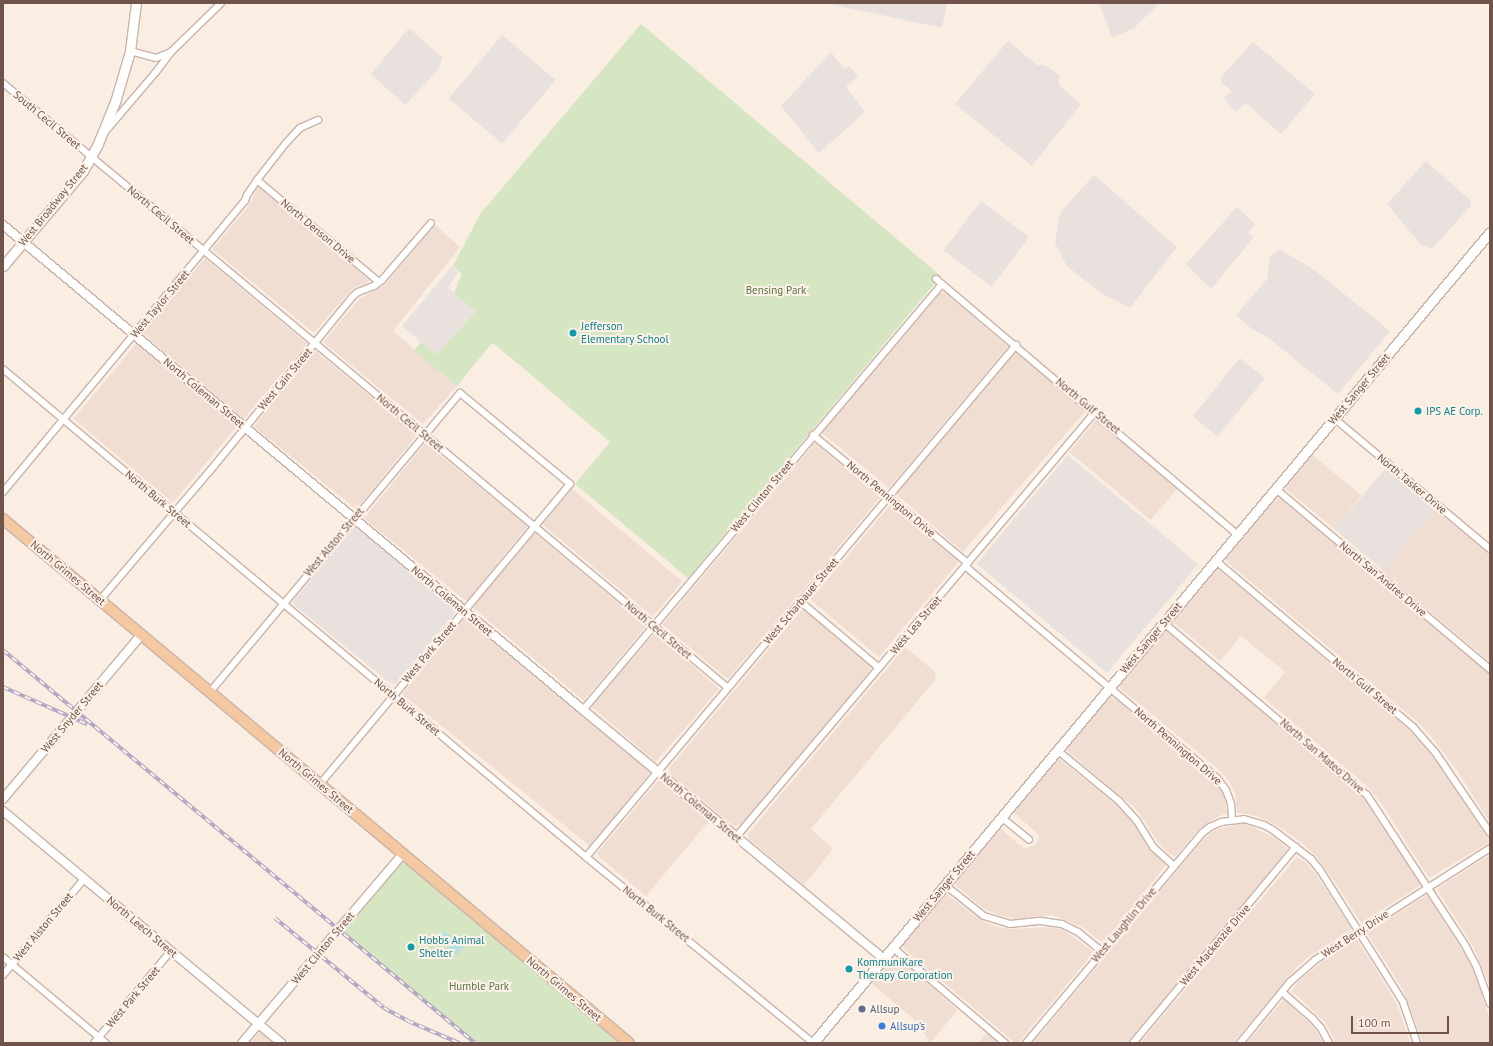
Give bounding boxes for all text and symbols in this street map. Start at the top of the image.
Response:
street label: South Cecil Street [11,88,83,152]
street label: West Broadway Street [16,161,90,249]
street label: North Cecil Street [125,183,197,247]
street label: North Denson Drive [278,196,358,266]
street label: West Taylor Street [128,267,192,341]
park label: Bensing Park [746,283,806,297]
place label: Jefferson Elementary School [581,320,669,346]
marker: Jefferson Elementary School [568,328,578,338]
street label: West Cain Street [255,345,315,413]
street label: West Sanger Street [1325,351,1393,427]
street label: North Coleman Street [161,355,247,431]
street label: North Gulf Street [1053,375,1123,437]
street label: North Cecil Street [374,391,446,455]
place label: IPS AE Corp. [1426,404,1483,418]
marker: IPS AE Corp. [1413,406,1423,416]
street label: North Tasker Drive [1374,451,1450,517]
street label: West Clinton Street [728,457,796,535]
street label: North Pennington Drive [844,458,938,540]
street label: North Burk Street [122,467,194,531]
street label: West Alston Street [301,505,367,579]
street label: North Grimes Street [28,538,108,608]
street label: North San Andres Drive [1337,539,1429,619]
street label: West Scharbauer Street [761,555,841,647]
street label: North Coleman Street [409,563,495,639]
street label: West Lea Street [888,593,944,657]
street label: North Cecil Street [622,598,694,662]
street label: West Sanger Street [1117,600,1185,676]
street label: West Park Street [399,618,459,686]
street label: North Gulf Street [1330,655,1400,717]
street label: North Burk Street [371,675,443,739]
street label: West Snyder Street [38,679,106,755]
street label: North Pennington Drive [1132,704,1224,788]
street label: North San Mateo Drive [1277,716,1367,796]
street label: North Grimes Street [276,746,356,816]
street label: North Coleman Street [658,770,744,846]
street label: West Sanger Street [910,848,978,924]
street label: North Burk Street [620,883,692,945]
street label: West Laughlin Drive [1089,885,1159,965]
street label: West Alston Street [10,890,76,964]
street label: North Leech Street [104,894,180,960]
street label: West Mackenzie Drive [1177,902,1253,988]
street label: West Berry Drive [1319,907,1391,961]
street label: West Clinton Street [289,909,357,987]
place label: Hobbs Animal Shelter [419,934,485,960]
marker: Hobbs Animal Shelter [406,942,416,952]
street label: North Grimes Street [524,954,604,1024]
place label: KommuniKare Therapy Corporation [857,956,953,982]
street label: West Park Street [103,963,163,1031]
marker: KommuniKare Therapy Corporation [844,964,854,974]
park label: Humble Park [449,979,509,993]
place label: Allsup [870,1002,899,1016]
marker: Allsup [857,1004,867,1014]
scale bar [1353,1008,1451,1034]
text: 100 m [1358,1015,1391,1030]
place label: Allsup's [890,1019,925,1033]
marker: Allsup's [877,1021,887,1031]

